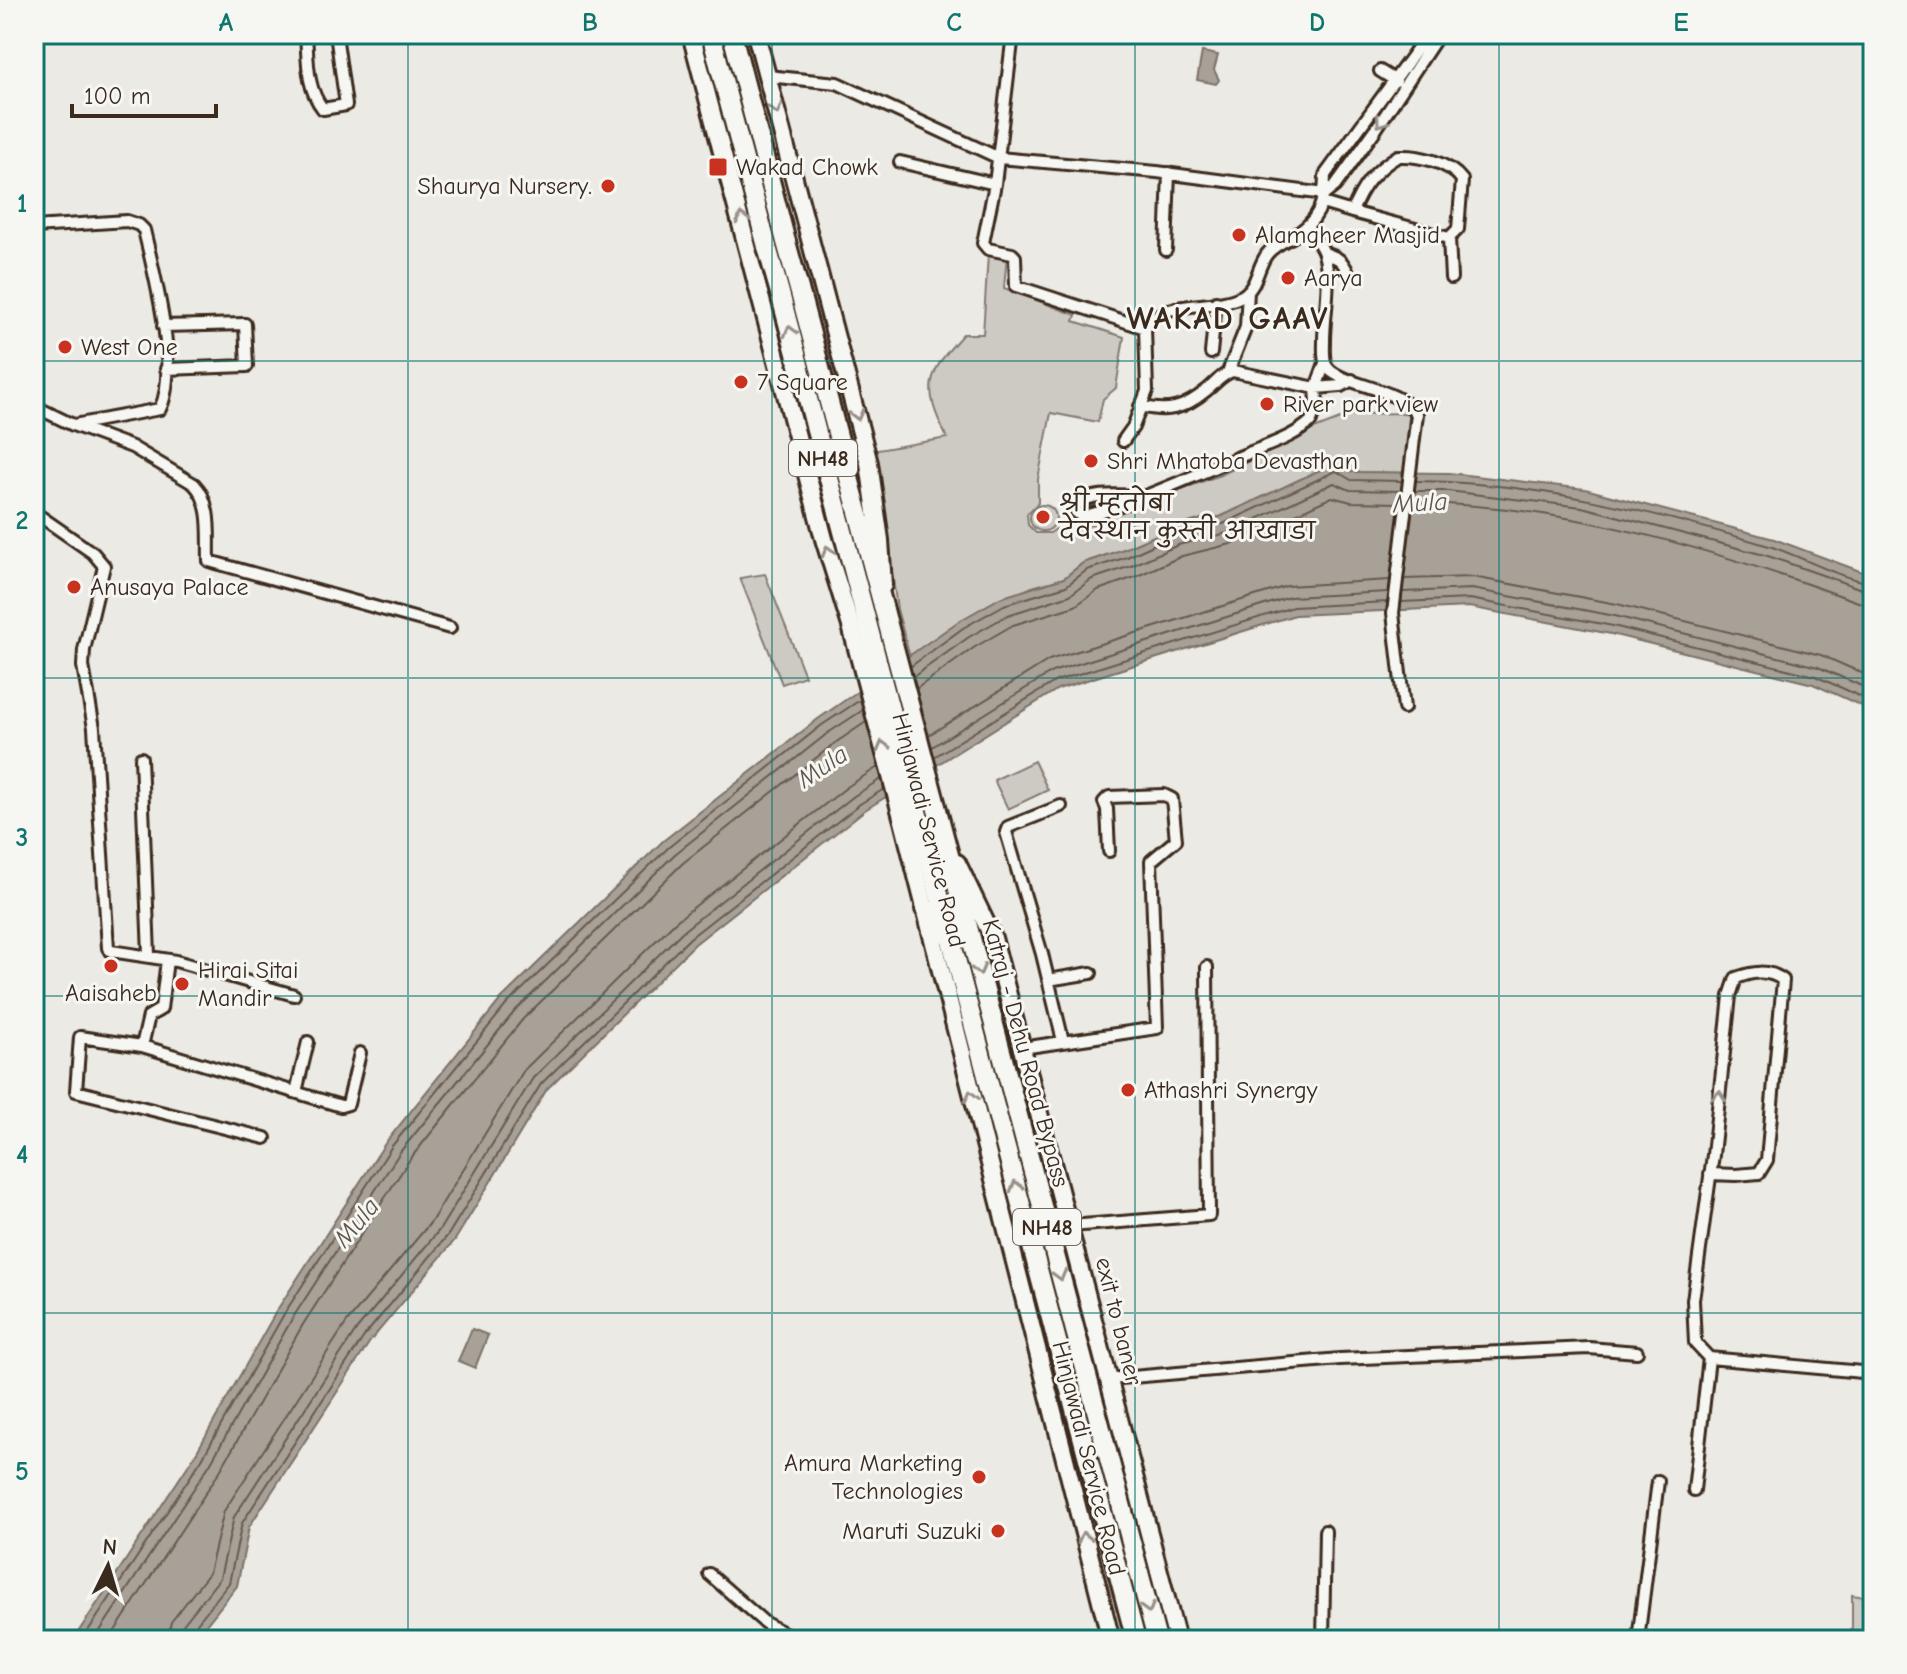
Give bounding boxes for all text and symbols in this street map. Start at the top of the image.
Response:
text: A [219,8,234,38]
text: B [582,8,598,38]
text: C [946,8,962,38]
text: D [1309,8,1325,38]
text: E [1673,8,1689,38]
scale bar [72,68,216,118]
text: 100 m [84,82,151,110]
one-way arrow [766,102,783,116]
one-way arrow [1376,113,1391,127]
place label: Wakad Chowk [736,153,878,181]
marker: Wakad Chowk [707,156,729,178]
place label: Shaurya Nursery. [417,172,592,200]
marker: Shaurya Nursery. [599,177,617,195]
text: 1 [17,189,27,219]
one-way arrow [734,212,751,226]
place label: Alamgheer Masjid [1255,221,1440,249]
marker: Alamgheer Masjid [1230,226,1248,244]
place label: Aarya [1304,264,1363,292]
marker: Aarya [1279,269,1297,287]
district label: WAKAD GAAV [1126,300,1330,337]
one-way arrow [782,325,799,339]
place label: West One [81,333,178,361]
marker: West One [56,338,74,356]
place label: 7 Square [757,368,848,396]
marker: 7 Square [732,373,750,391]
place label: River park view [1283,390,1439,418]
marker: River park view [1258,395,1276,413]
one-way arrow [847,407,864,421]
road number: NH48 [789,440,857,476]
place label: Shri Mhatoba Devasthan [1107,447,1358,475]
marker: Shri Mhatoba Devasthan [1082,452,1100,470]
place label: श्री म्हतोबा देवस्थान कुस्ती आखाडा [1057,485,1317,548]
water label: Mula [1391,487,1448,519]
text: 2 [16,506,28,536]
marker: श्री म्हतोबा देवस्थान कुस्ती आखाडा [1034,508,1052,526]
one-way arrow [821,545,837,559]
place label: Anusaya Palace [90,573,249,601]
marker: Anusaya Palace [65,578,83,596]
street label: Hinjawadi Service Road [886,710,972,950]
water label: Mula [791,739,854,795]
one-way arrow [876,740,892,754]
text: 3 [16,823,28,853]
street label: Katraj - Dehu Road Bypass [977,916,1075,1190]
place label: Hirai Sitai Mandir [198,956,298,1012]
marker: Aaisaheb [102,957,120,975]
one-way arrow [970,962,986,976]
marker: Hirai Sitai Mandir [173,975,191,993]
place label: Aaisaheb [65,979,157,1007]
place label: Athashri Synergy [1144,1076,1318,1104]
marker: Athashri Synergy [1119,1081,1137,1099]
one-way arrow [964,1089,981,1103]
one-way arrow [1711,1089,1728,1102]
text: 4 [16,1140,28,1170]
one-way arrow [1008,1179,1025,1193]
water label: Mula [327,1192,386,1254]
road number: NH48 [1013,1209,1081,1245]
street label: exit to baner [1090,1254,1148,1388]
one-way arrow [1051,1268,1068,1282]
street label: Hinjawadi Service Road [1046,1338,1132,1578]
place label: Amura Marketing Technologies [784,1449,963,1505]
text: 5 [15,1457,29,1487]
marker: Amura Marketing Technologies [970,1468,988,1486]
place label: Maruti Suzuki [842,1517,982,1545]
marker: Maruti Suzuki [989,1522,1007,1540]
north arrow [68,1526,148,1606]
one-way arrow [1077,1531,1094,1545]
text: N [101,1533,118,1561]
one-way arrow [1139,1600,1156,1614]

